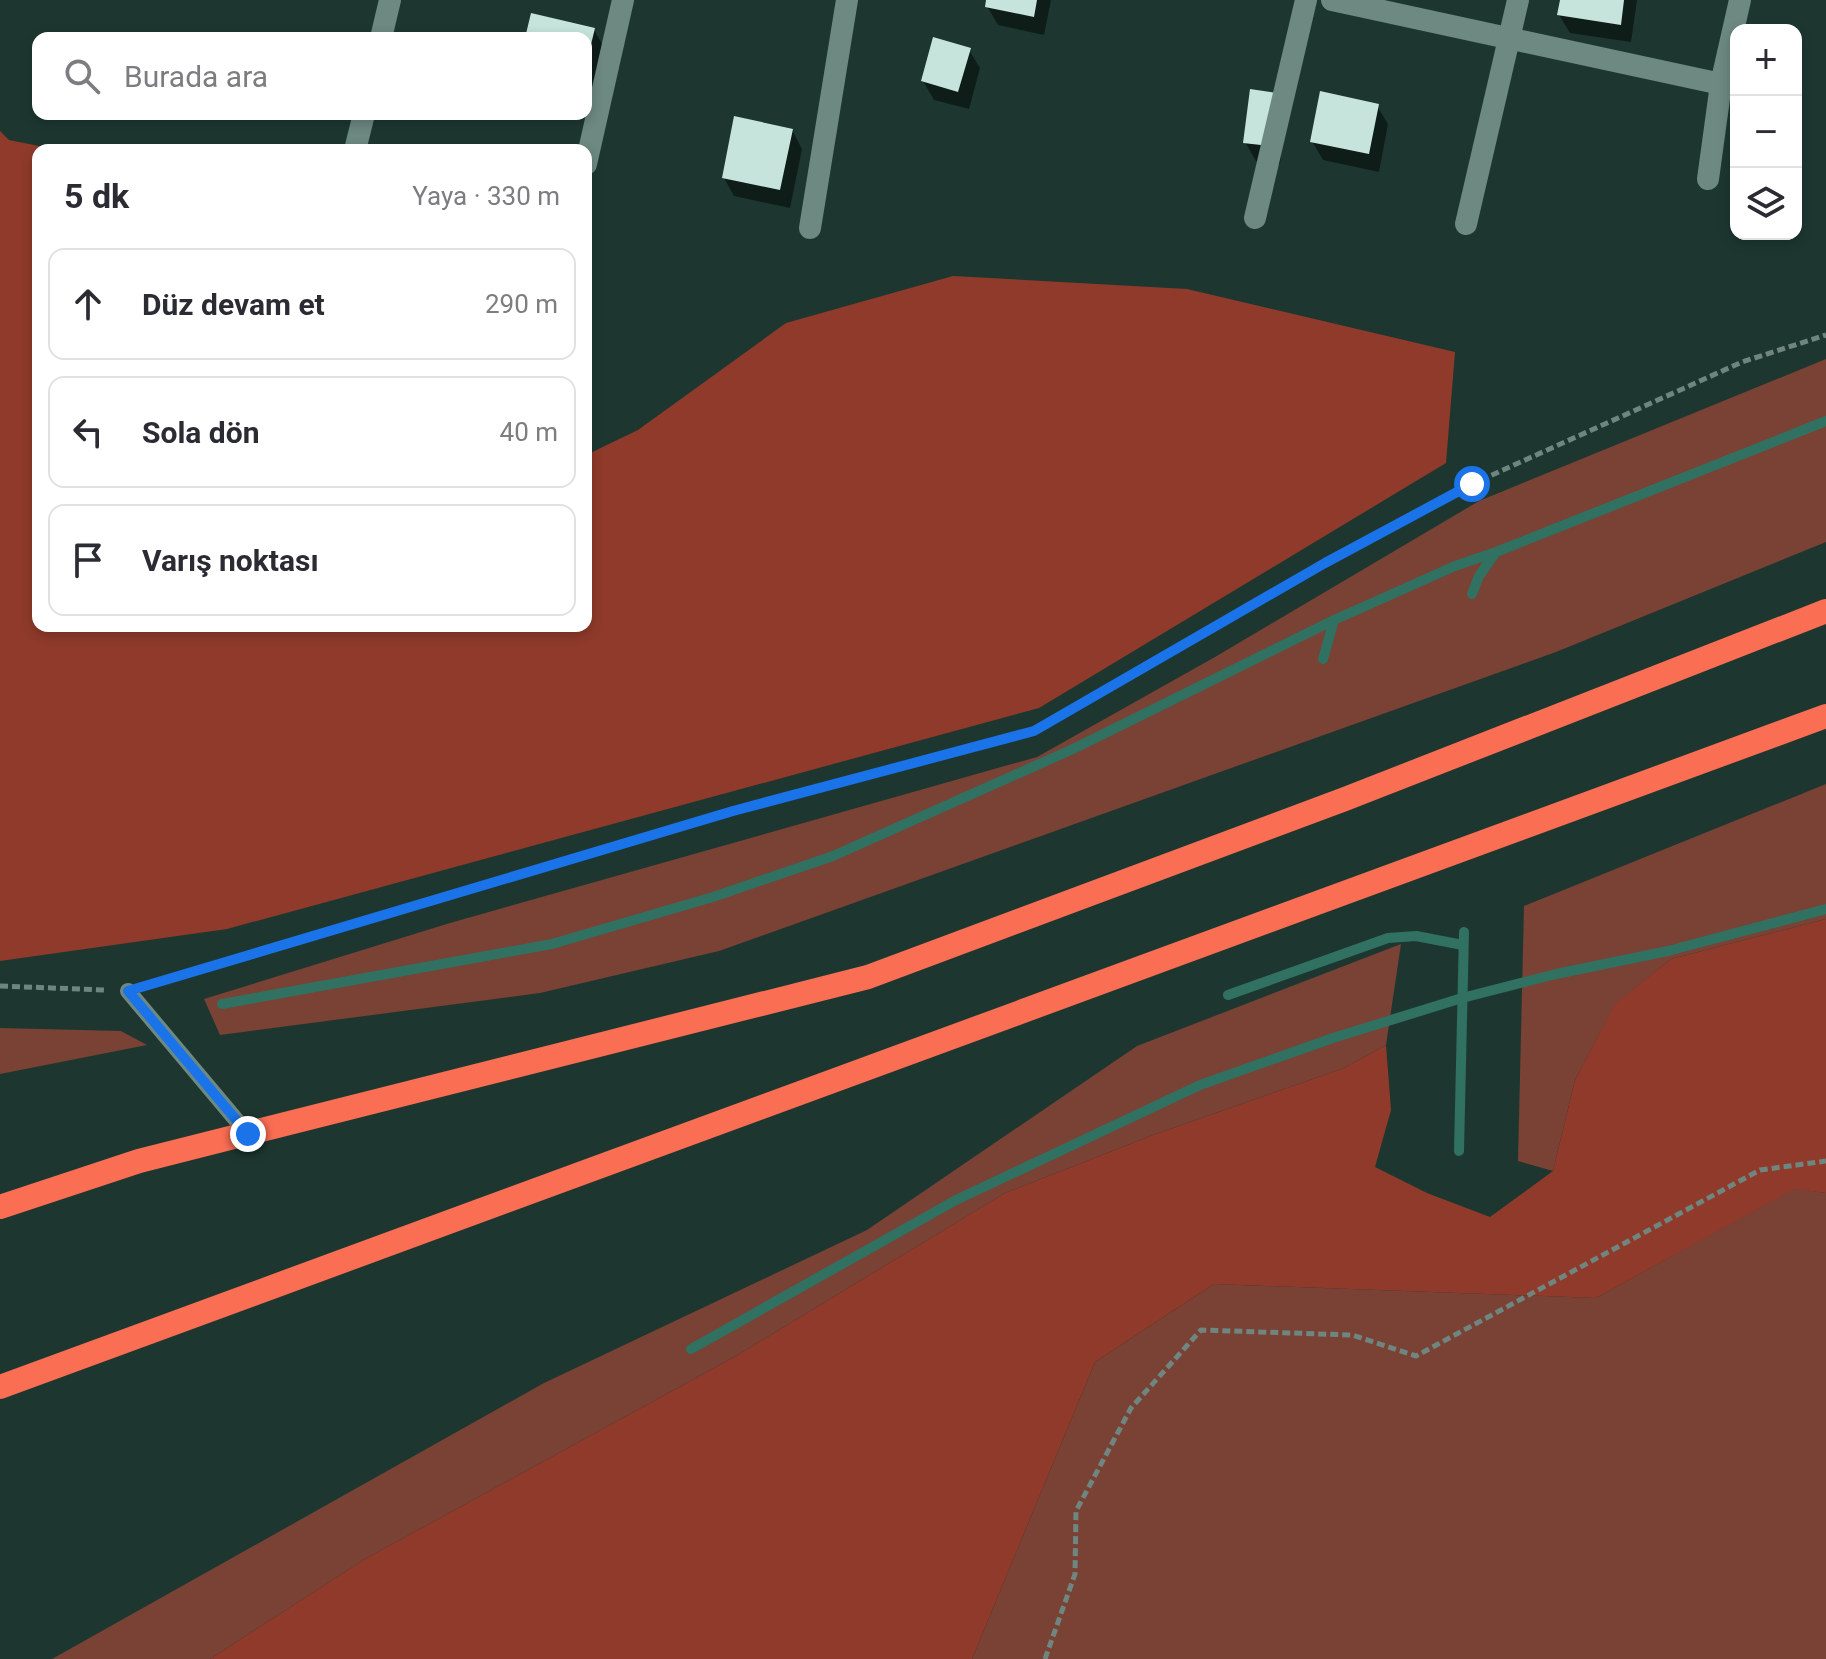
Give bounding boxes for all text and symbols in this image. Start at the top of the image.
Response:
map controls [1730,24,1802,240]
button: + [1730,24,1802,96]
search box [32,32,592,120]
icon: search [60,54,104,98]
text: Burada ara [124,59,268,94]
button: − [1730,96,1802,168]
button: layers [1730,168,1802,240]
text: 5 dk [64,176,129,216]
text: Yaya · 330 m [412,181,560,211]
icon: ahead [66,282,110,326]
text: Düz devam et [142,287,325,322]
text: 290 m [485,289,558,319]
icon: left [66,410,110,454]
text: Sola dön [142,415,260,450]
text: 40 m [500,417,558,447]
route start [1454,466,1490,502]
icon: arrive [66,538,110,582]
text: Varış noktası [142,543,319,578]
route end [230,1116,266,1152]

